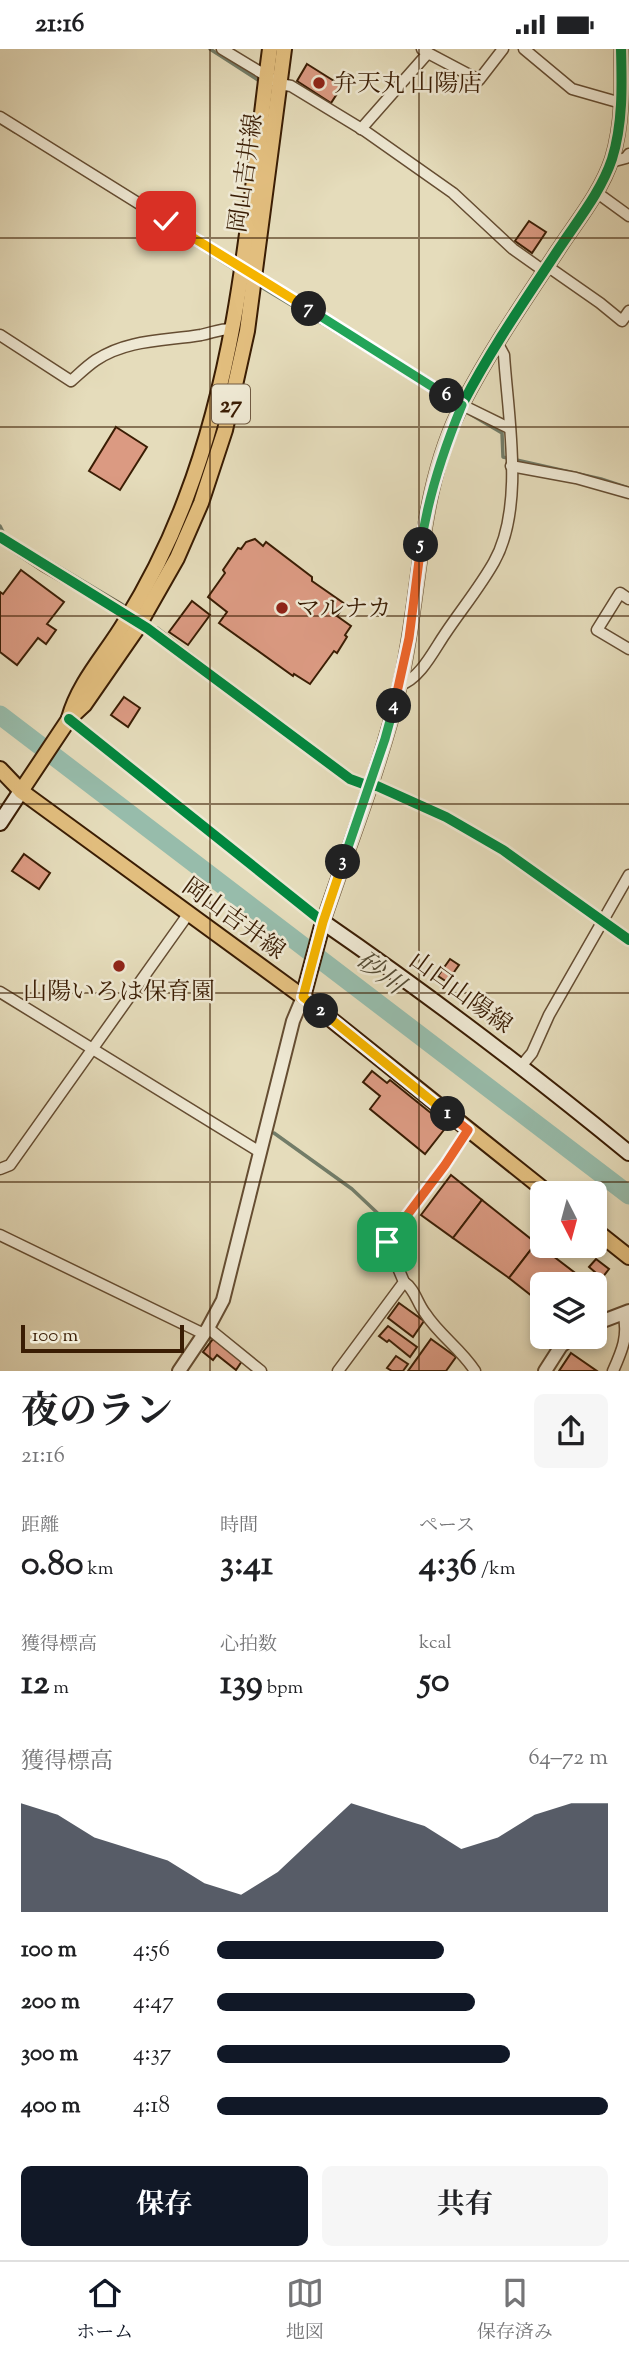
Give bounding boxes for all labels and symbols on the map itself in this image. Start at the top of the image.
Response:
place label: 弁天丸 山陽店 [333,68,482,102]
marker: 弁天丸 山陽店 [311,75,327,91]
street label: 岡山吉井線 [222,111,272,235]
pin [136,191,196,251]
pin: 7 [292,292,326,327]
pin: 6 [430,379,464,413]
road number: 27 [212,385,250,423]
pin: 5 [404,527,438,563]
place label: マルナカ [296,593,392,627]
marker: マルナカ [274,600,290,616]
pin: 4 [376,689,412,723]
pin: 3 [326,845,360,879]
street label: 岡山吉井線 [174,871,291,969]
water label: 砂川 [348,944,414,1006]
street label: 山口山陽線 [401,945,518,1043]
marker: 山陽いろは保育園 [111,958,127,974]
place label: 山陽いろは保育園 [23,976,215,1010]
pin: 2 [304,993,338,1028]
pin: 1 [430,1097,466,1131]
north arrow [530,1181,607,1258]
pin [357,1212,417,1272]
scale bar [21,1322,184,1354]

